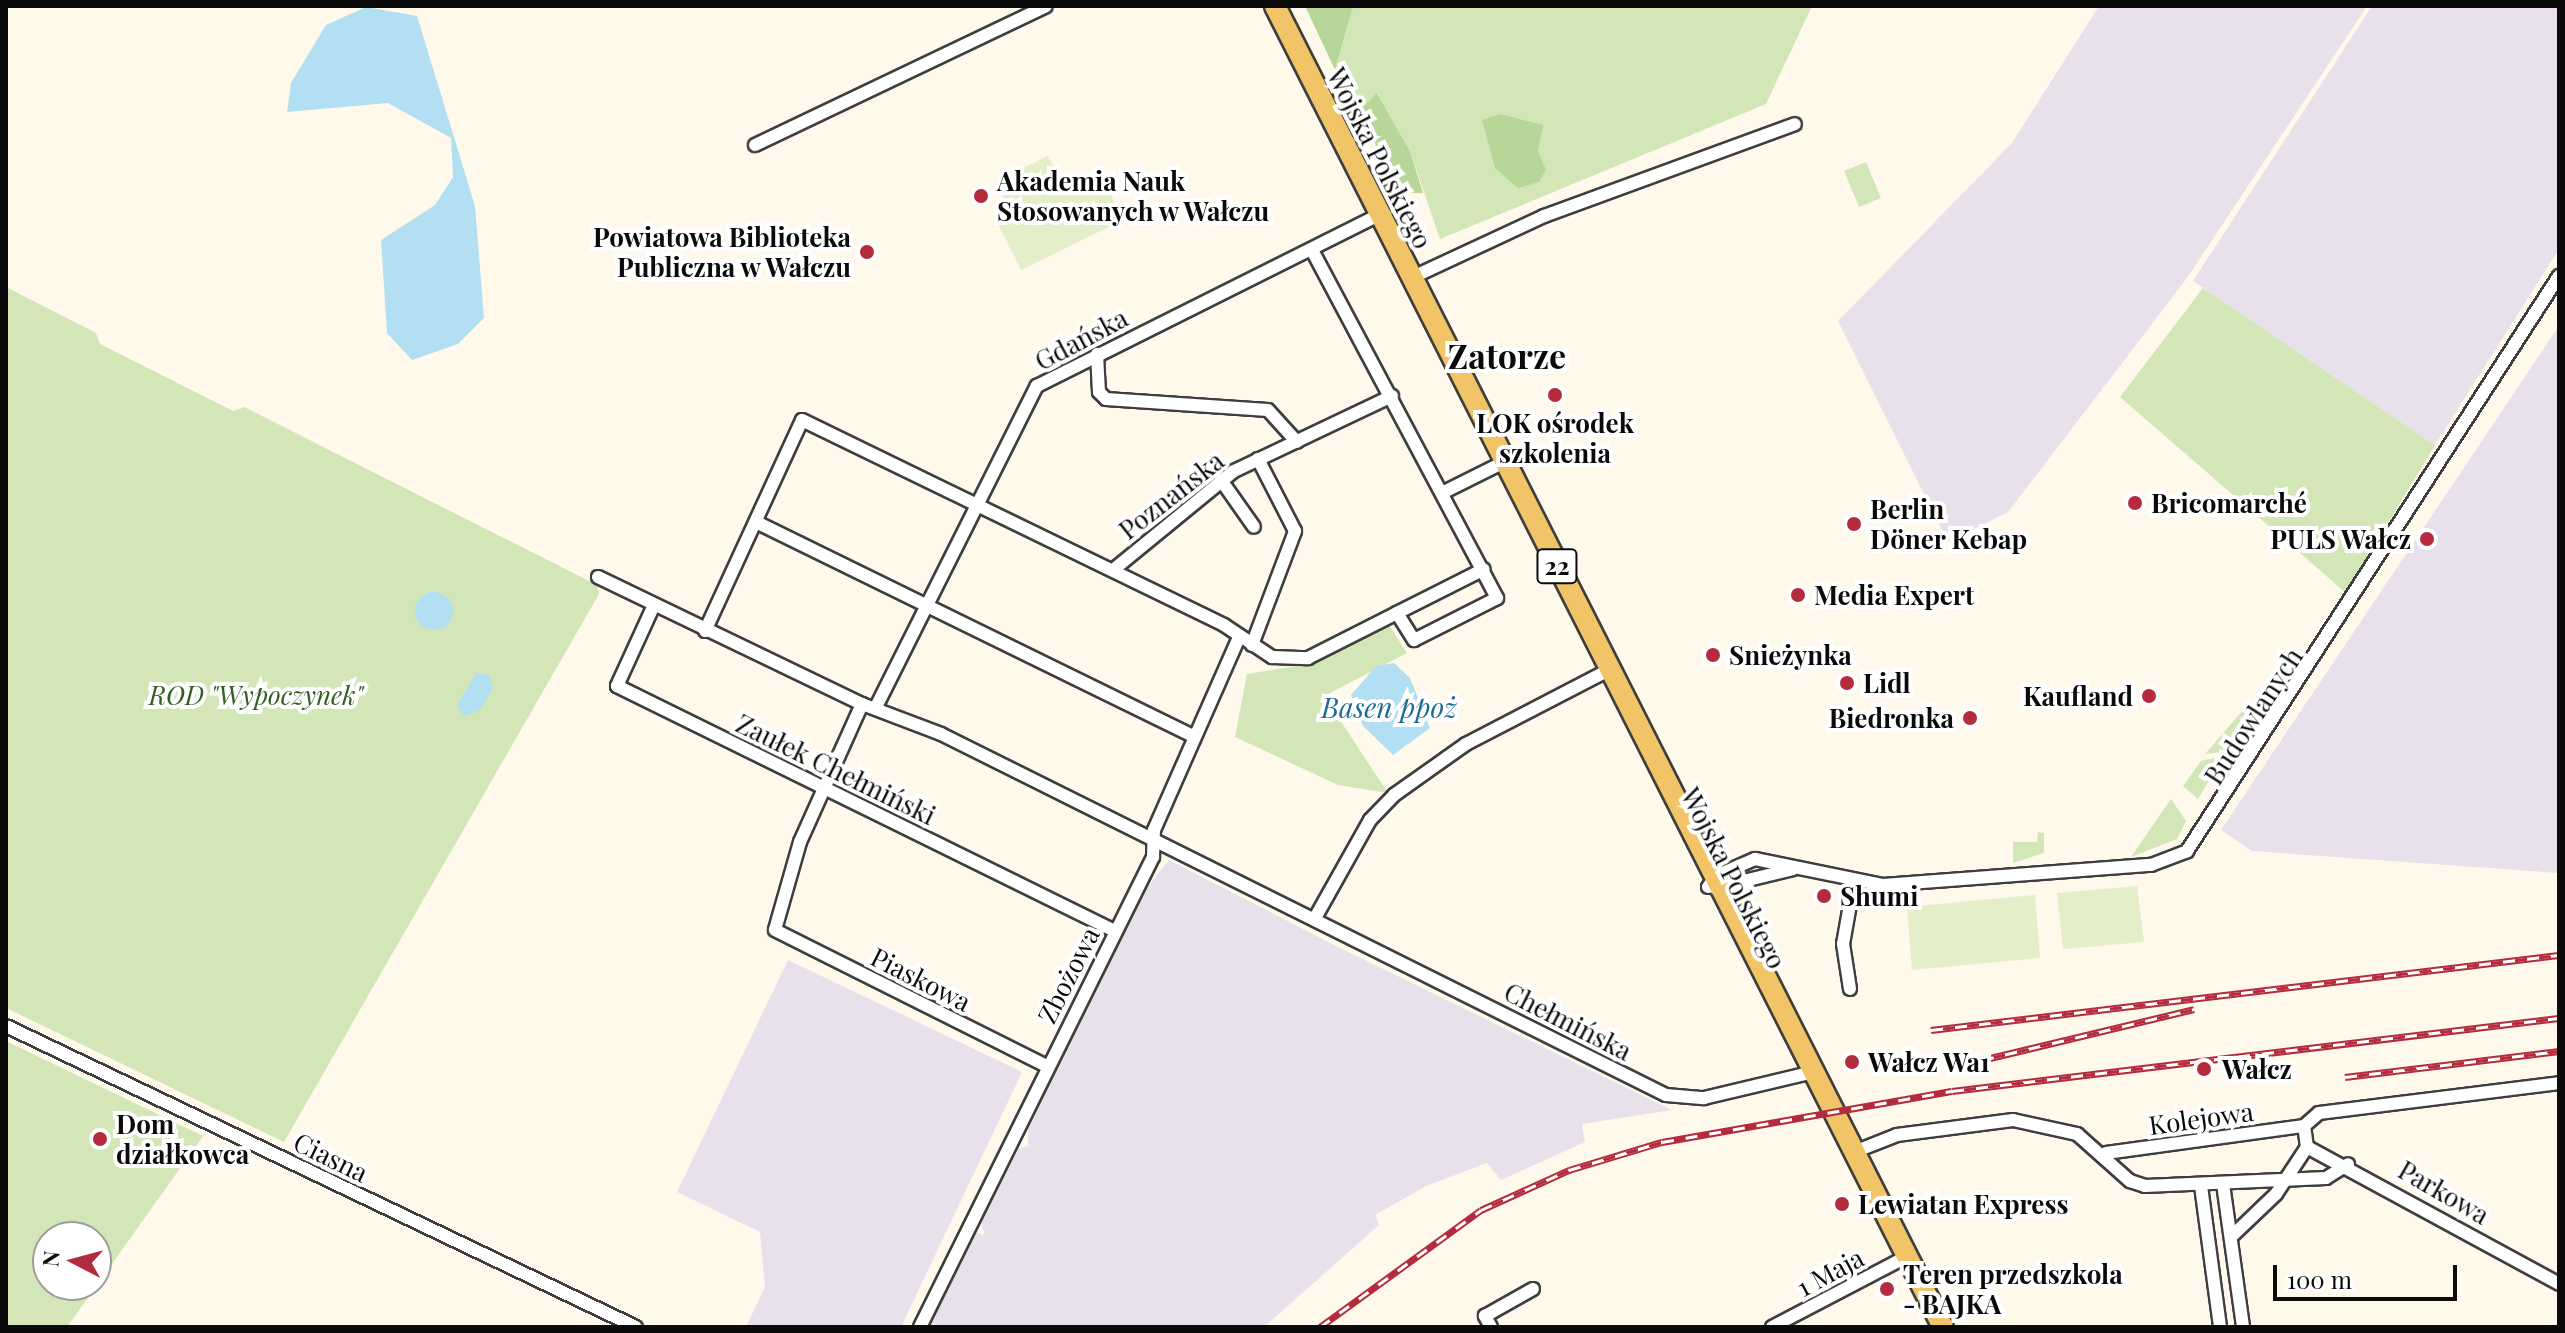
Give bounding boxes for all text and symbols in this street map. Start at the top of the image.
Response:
street label: Wojska Polskiego [1321,62,1439,254]
place label: Akademia Nauk Stosowanych w Wałczu [997,165,1272,226]
marker: Akademia Nauk Stosowanych w Wałczu [972,187,990,205]
place label: Powiatowa Biblioteka Publiczna w Wałczu [593,221,851,282]
marker: Powiatowa Biblioteka Publiczna w Wałczu [858,243,876,261]
street label: Gdańska [1029,302,1133,376]
district label: Zatorze [1448,336,1566,376]
marker: LOK ośrodek szkolenia [1546,386,1564,404]
place label: LOK ośrodek szkolenia [1476,407,1634,468]
street label: Poznańska [1112,444,1230,546]
place label: Bricomarché [2151,487,2307,519]
place label: Berlin Döner Kebap [1870,493,2028,554]
marker: Bricomarché [2126,494,2144,512]
marker: Berlin Döner Kebap [1845,515,1863,533]
place label: PULS Wałcz [2269,523,2411,555]
marker: PULS Wałcz [2418,530,2436,548]
road number: 22 [1535,546,1579,586]
place label: Media Expert [1814,579,1974,611]
marker: Media Expert [1789,586,1807,604]
place label: Snieżynka [1729,639,1852,671]
street label: Budowlanych [2197,642,2309,790]
marker: Snieżynka [1704,646,1722,664]
place label: Lidl [1863,667,1911,699]
marker: Lidl [1838,674,1856,692]
park label: ROD "Wypoczynek" [149,679,363,711]
place label: Kaufland [2023,680,2133,712]
marker: Kaufland [2140,687,2158,705]
water label: Basen ppoż [1321,690,1457,724]
place label: Biedronka [1829,702,1954,734]
street label: Zaułek Chełmiński [731,707,941,831]
marker: Biedronka [1961,709,1979,727]
street label: Wojska Polskiego [1675,782,1793,974]
place label: Shumi [1840,880,1918,912]
marker: Shumi [1815,887,1833,905]
street label: Zbożowa [1031,922,1105,1028]
street label: Piaskowa [866,941,976,1017]
street label: Chełmińska [1499,976,1637,1066]
place label: Wałcz Wa1 [1868,1046,1991,1078]
marker: Wałcz Wa1 [1843,1053,1861,1071]
place label: Wałcz [2222,1053,2292,1085]
marker: Wałcz [2193,1058,2215,1080]
street label: Kolejowa [2147,1095,2255,1141]
place label: Dom działkowca [116,1108,249,1170]
street label: Ciasna [289,1126,373,1188]
marker: Dom działkowca [91,1130,109,1148]
street label: Parkowa [2393,1154,2495,1230]
place label: Lewiatan Express [1858,1188,2068,1220]
marker: Lewiatan Express [1833,1195,1851,1213]
north arrow [32,1221,112,1301]
street label: 1 Maja [1791,1241,1869,1303]
text: N [34,1249,66,1268]
scale bar [2277,1249,2461,1299]
place label: Teren przedszkola - BAJKA [1903,1258,2123,1320]
text: 100 m [2287,1263,2352,1295]
marker: Teren przedszkola - BAJKA [1878,1280,1896,1298]

